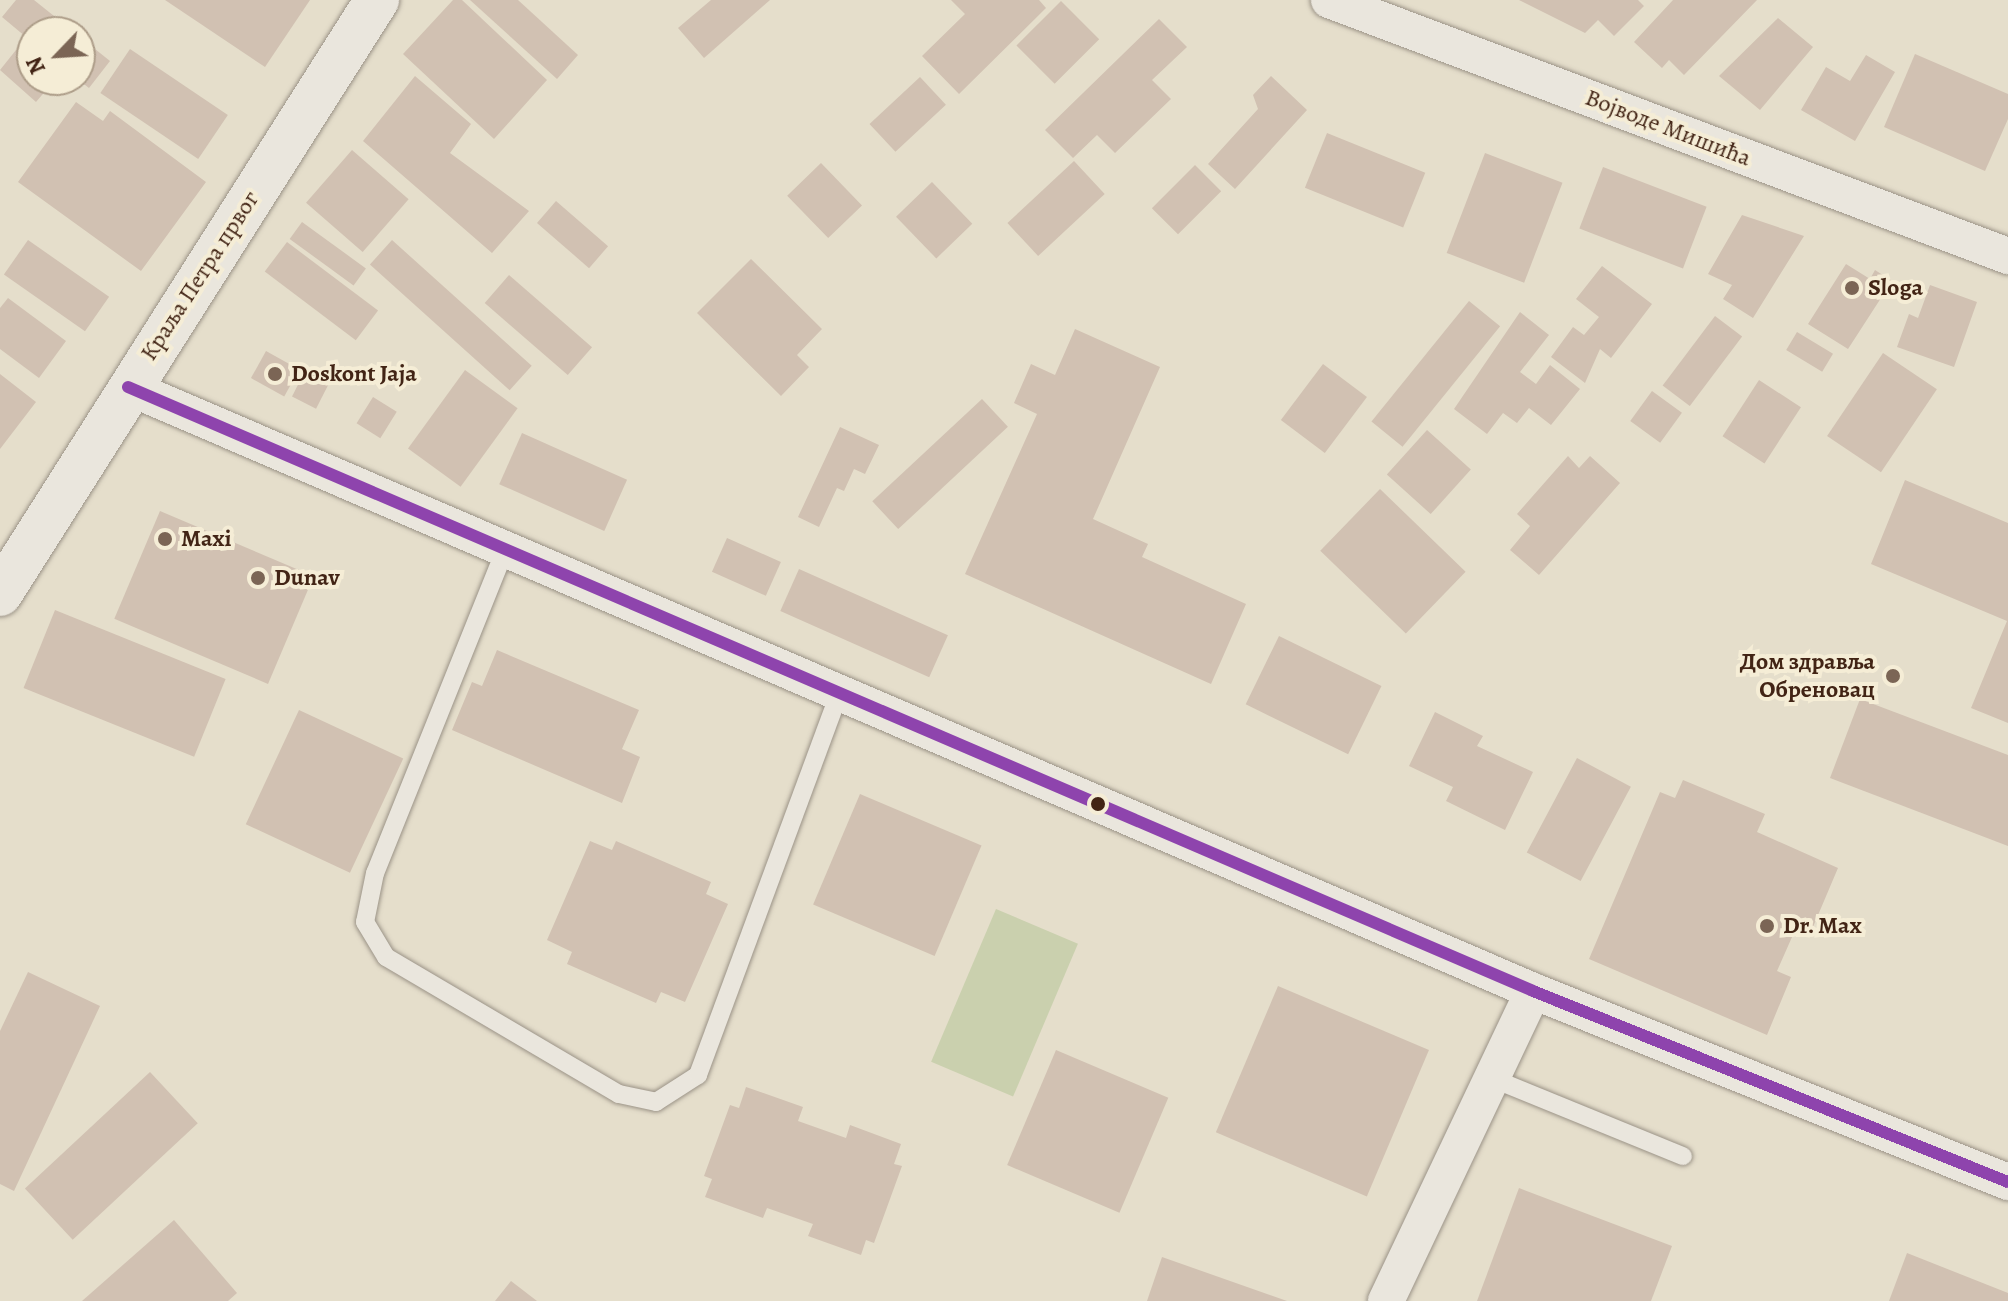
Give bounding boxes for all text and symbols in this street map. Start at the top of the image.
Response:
north arrow [16,16,96,96]
text: N [19,52,53,79]
street label: Војводе Мишића [1581,83,1755,173]
street label: Краља Петра првог [134,186,266,366]
place label: Sloga [1868,274,1923,302]
marker: Sloga [1843,279,1861,297]
place label: Doskont Jaja [291,360,417,388]
marker: Doskont Jaja [266,365,284,383]
place label: Maxi [181,525,231,553]
marker: Maxi [156,530,174,548]
place label: Dunav [274,564,340,592]
marker: Dunav [249,569,267,587]
place label: Дом здравља Обреновац [1740,648,1875,704]
marker: Дом здравља Обреновац [1882,665,1904,687]
unlabelled marker [1090,796,1106,812]
place label: Dr. Max [1783,912,1862,940]
marker: Dr. Max [1758,917,1776,935]

